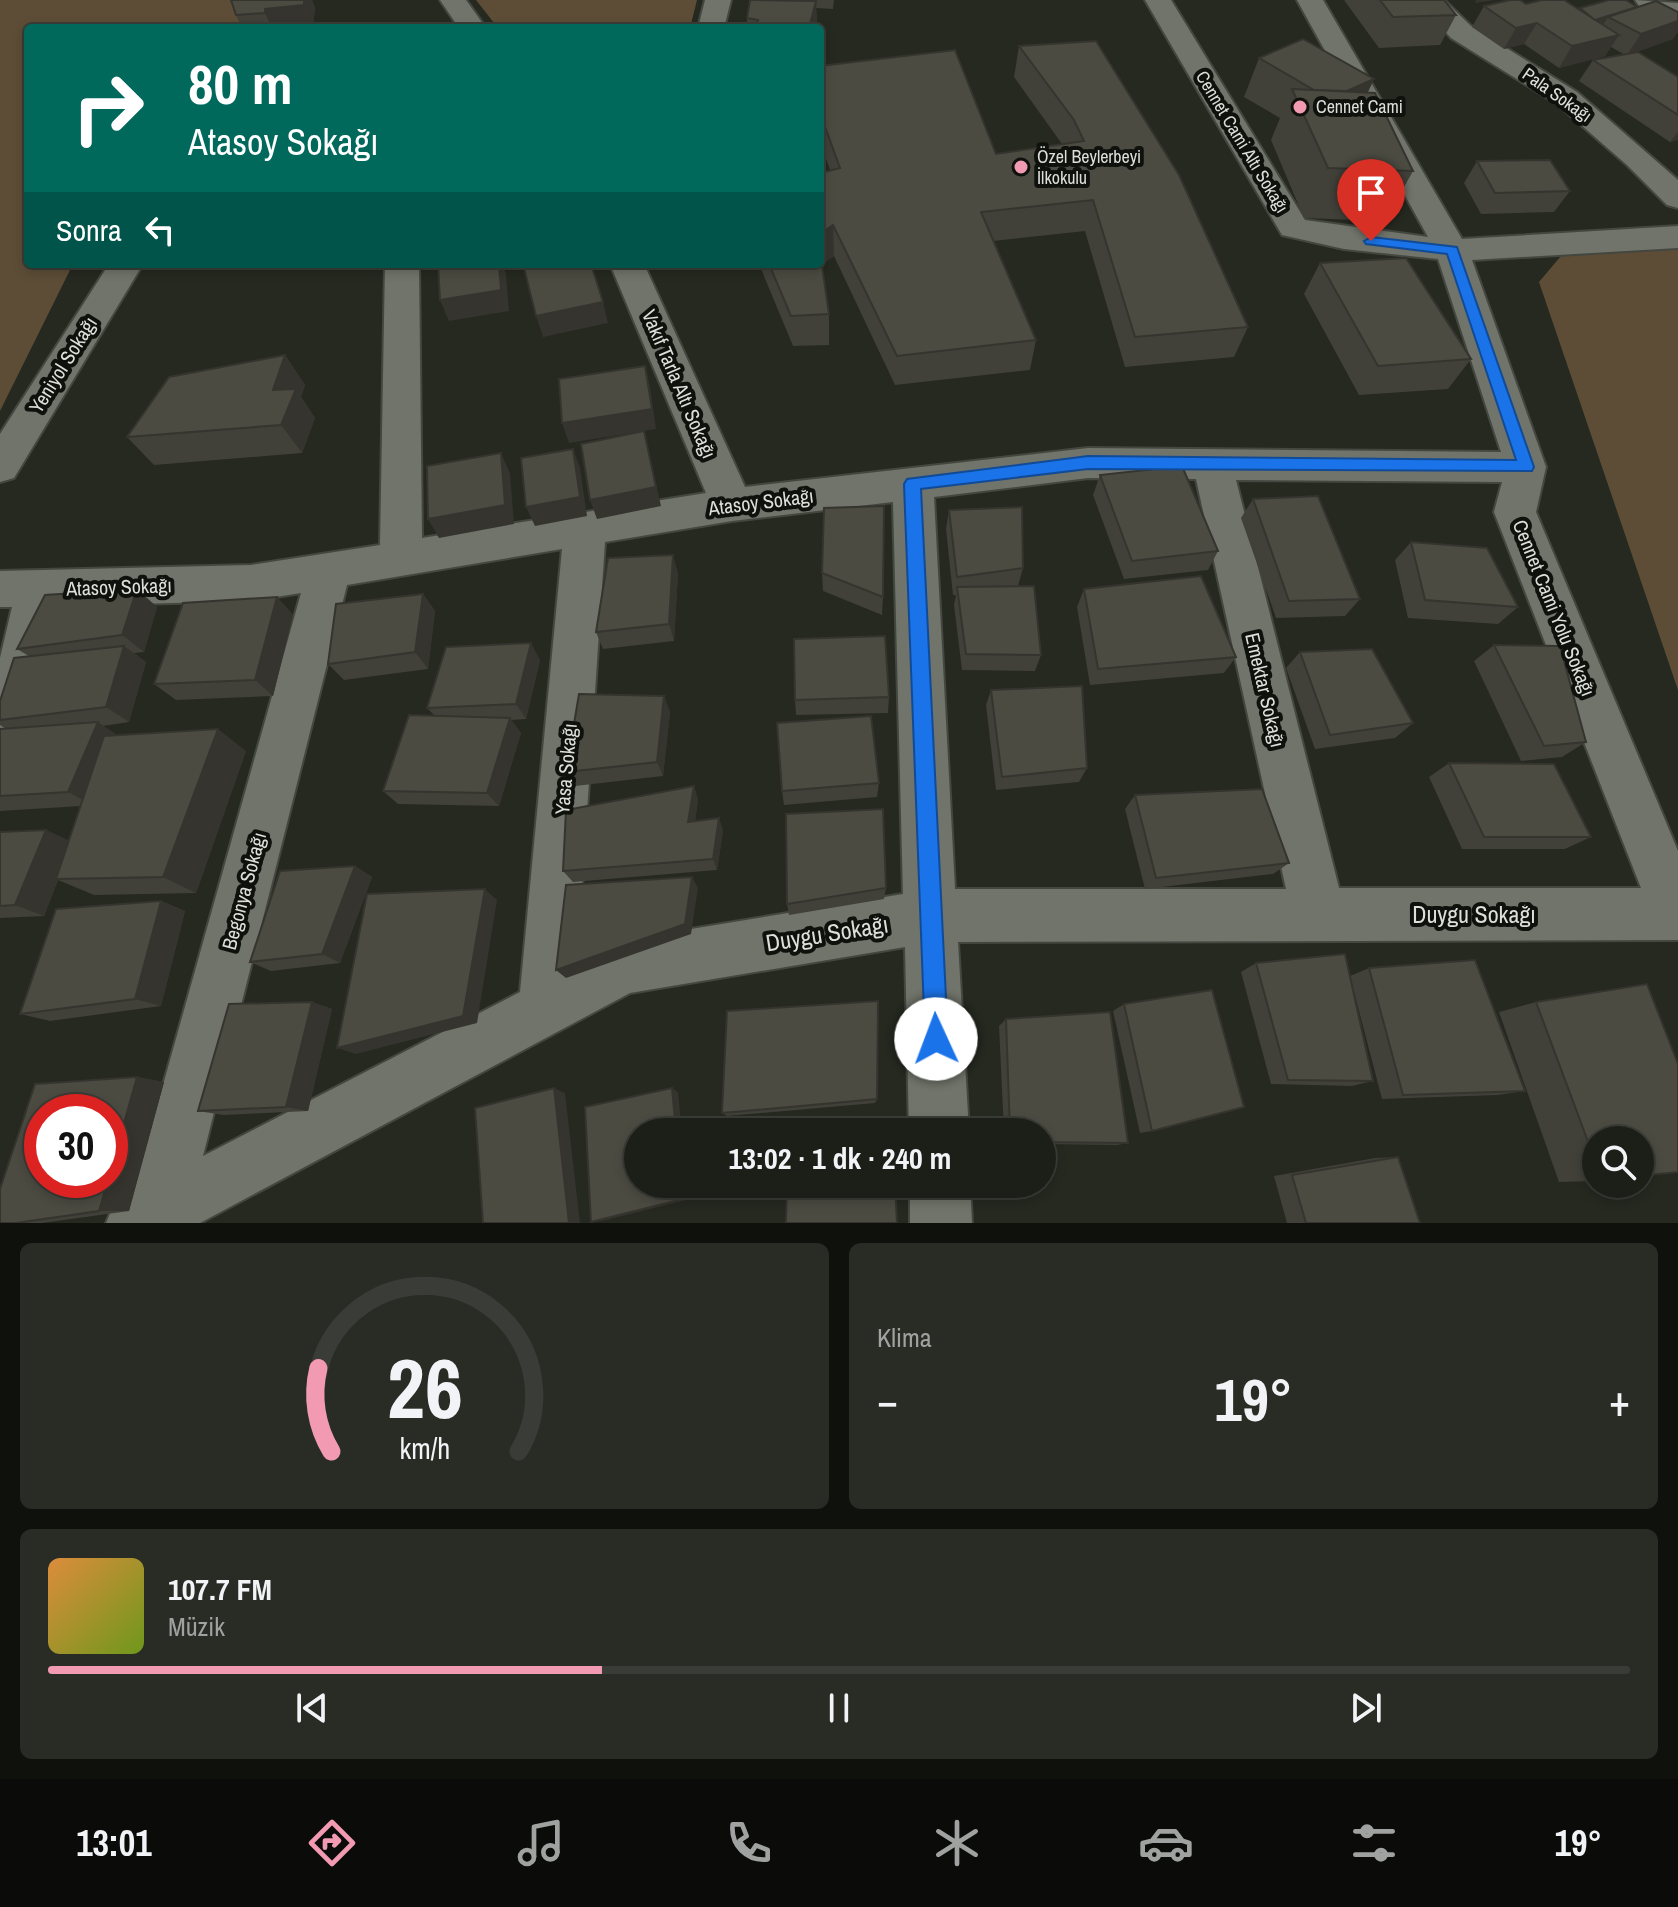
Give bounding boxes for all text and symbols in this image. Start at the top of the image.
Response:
text: 80 m [188,46,293,121]
icon: right [56,56,160,160]
street label: Pala Sokağı [1518,62,1597,128]
street label: Cennet Cami Altı Sokağı [1190,66,1295,217]
place label: Cennet Cami [1316,94,1403,119]
marker: Cennet Cami [1291,98,1309,116]
text: Atasoy Sokağı [188,118,378,166]
place label: Özel Beylerbeyi İlkokulu [1037,144,1141,190]
marker: Özel Beylerbeyi İlkokulu [1012,158,1030,176]
pin [1337,159,1405,241]
icon: arrive [1349,171,1393,215]
icon: left [138,208,182,252]
text: Sonra [56,210,122,250]
street label: Vakıf Tarla Altı Sokağı [636,305,723,462]
street label: Yeniyol Sokağı [22,311,103,418]
street label: Atasoy Sokağı [706,482,815,521]
street label: Cennet Cami Yolu Sokağı [1507,516,1602,700]
street label: Atasoy Sokağı [65,571,172,602]
street label: Emektar Sokağı [1239,630,1292,750]
street label: Yasa Sokağı [548,722,583,816]
street label: Begonya Sokağı [215,829,272,953]
street label: Duygu Sokağı [1412,898,1536,930]
street label: Duygu Sokağı [763,908,890,958]
position arrow [894,997,978,1081]
speed limit sign: 30 [24,1094,128,1198]
map controls [1582,1126,1654,1198]
button: search [1582,1126,1654,1198]
text: 13:02 · 1 dk · 240 m [729,1138,951,1178]
text: Klima [877,1320,932,1355]
text: 26 [387,1332,462,1444]
text: 19° [1214,1359,1293,1440]
text: − [877,1370,898,1430]
text: + [1609,1370,1630,1430]
text: km/h [399,1429,450,1468]
text: 107.7 FM [168,1569,272,1609]
text: Müzik [168,1609,225,1644]
icon: previous [290,1686,334,1730]
icon: pause [817,1686,861,1730]
icon: next [1344,1686,1388,1730]
icon: directions [304,1815,360,1871]
icon: music [513,1815,569,1871]
icon: phone [721,1815,777,1871]
icon: climate [929,1815,985,1871]
icon: car [1138,1815,1194,1871]
icon: filters [1346,1815,1402,1871]
text: 13:01 [76,1819,152,1867]
text: 19° [1555,1819,1602,1867]

